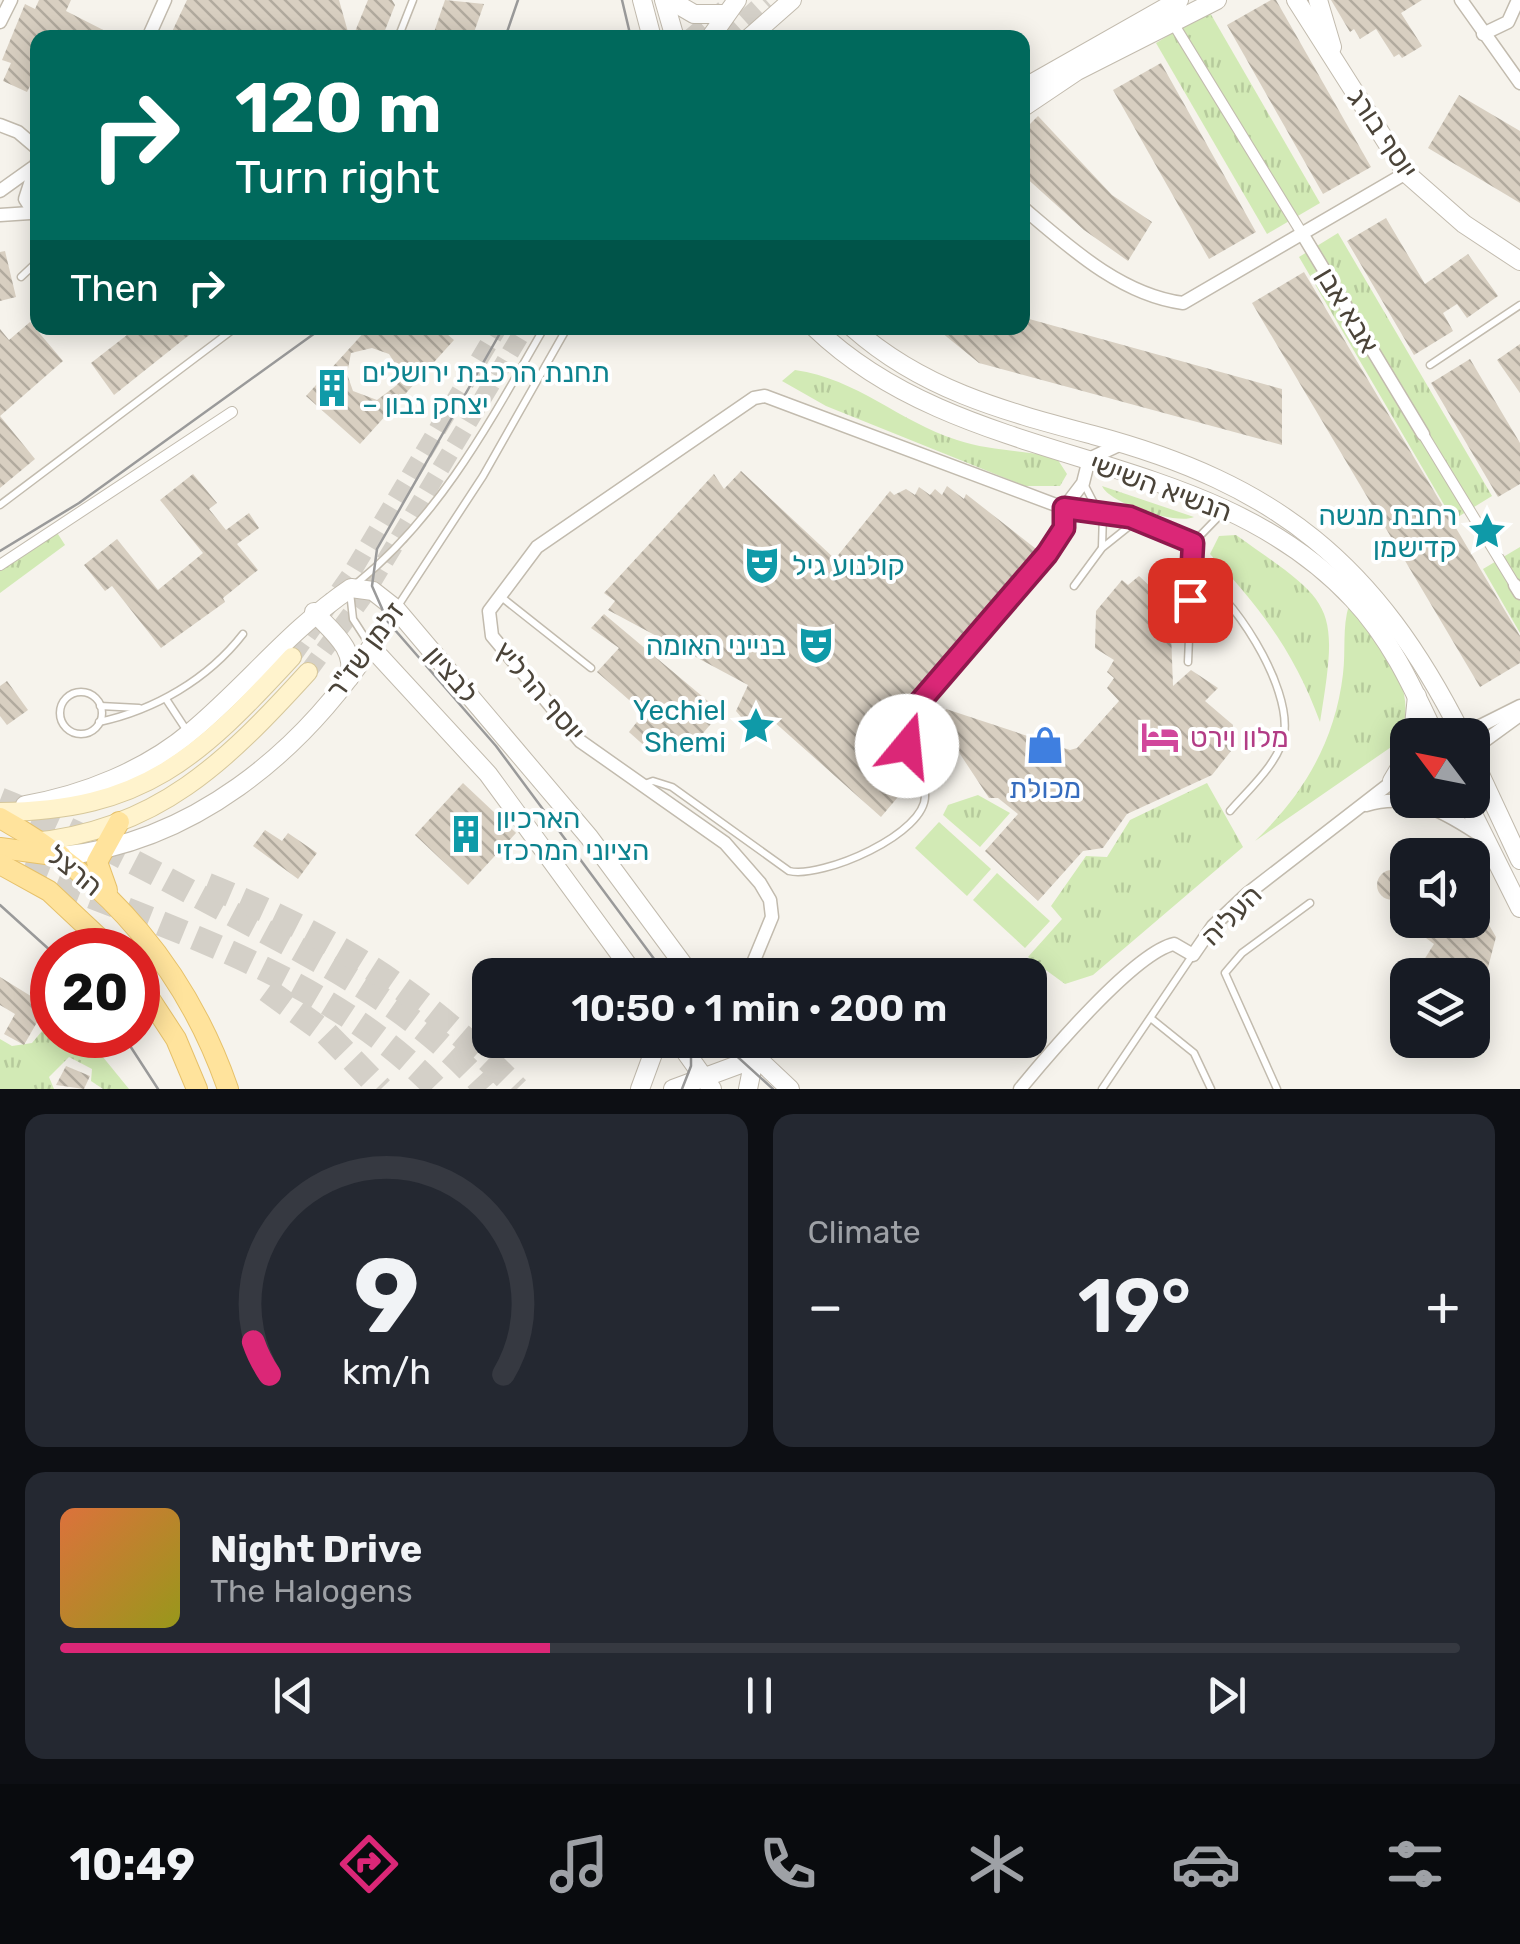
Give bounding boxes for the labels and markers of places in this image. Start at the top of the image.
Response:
place label: תחנת הרכבת ירושלים – יצחק נבון [362,356,610,421]
building icon: תחנת הרכבת ירושלים – יצחק נבון [311,367,353,409]
place label: רחבת מנשה קדישמן [1318,499,1457,564]
place icon: רחבת מנשה קדישמן [1466,510,1508,552]
theatre icon: קולנוע גיל [741,544,783,586]
place label: קולנוע גיל [792,549,905,582]
pin [1148,558,1233,643]
theatre icon: בנייני האומה [795,624,837,666]
place label: בנייני האומה [646,629,786,662]
place label: Yechiel Shemi [633,694,726,759]
place icon: Yechiel Shemi [735,705,777,747]
hotel icon: מלון וירט [1139,716,1181,758]
place label: מלון וירט [1190,721,1289,754]
shop icon: מכולת [1024,724,1066,766]
place label: מכולת [1009,772,1081,805]
place label: הארכיון הציוני המרכזי [496,802,649,867]
building icon: הארכיון הציוני המרכזי [445,813,487,855]

